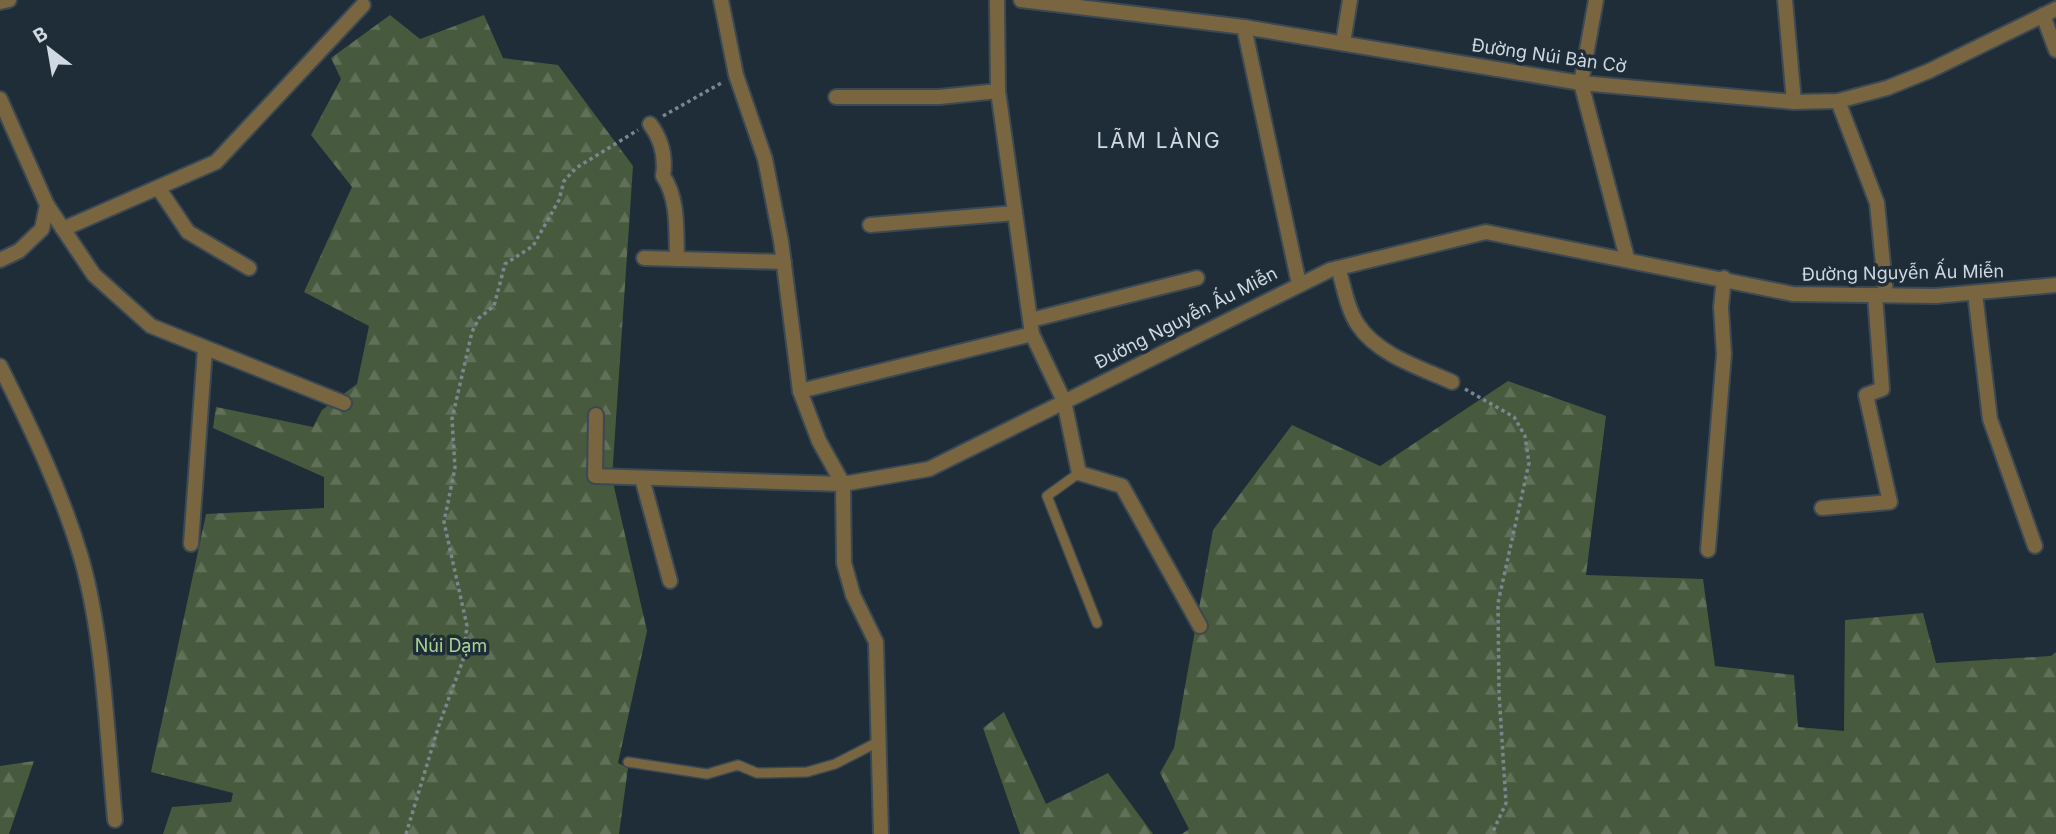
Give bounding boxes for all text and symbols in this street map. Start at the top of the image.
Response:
north arrow [14,14,84,84]
text: B [29,22,52,48]
street label: Đường Núi Bàn Cờ [1470,34,1628,77]
district label: LÃM LÀNG [1096,127,1222,153]
street label: Đường Nguyễn Ấu Miễn [1802,256,2004,285]
street label: Đường Nguyễn Ấu Miễn [1089,259,1281,373]
park label: Núi Dạm [415,635,487,656]

